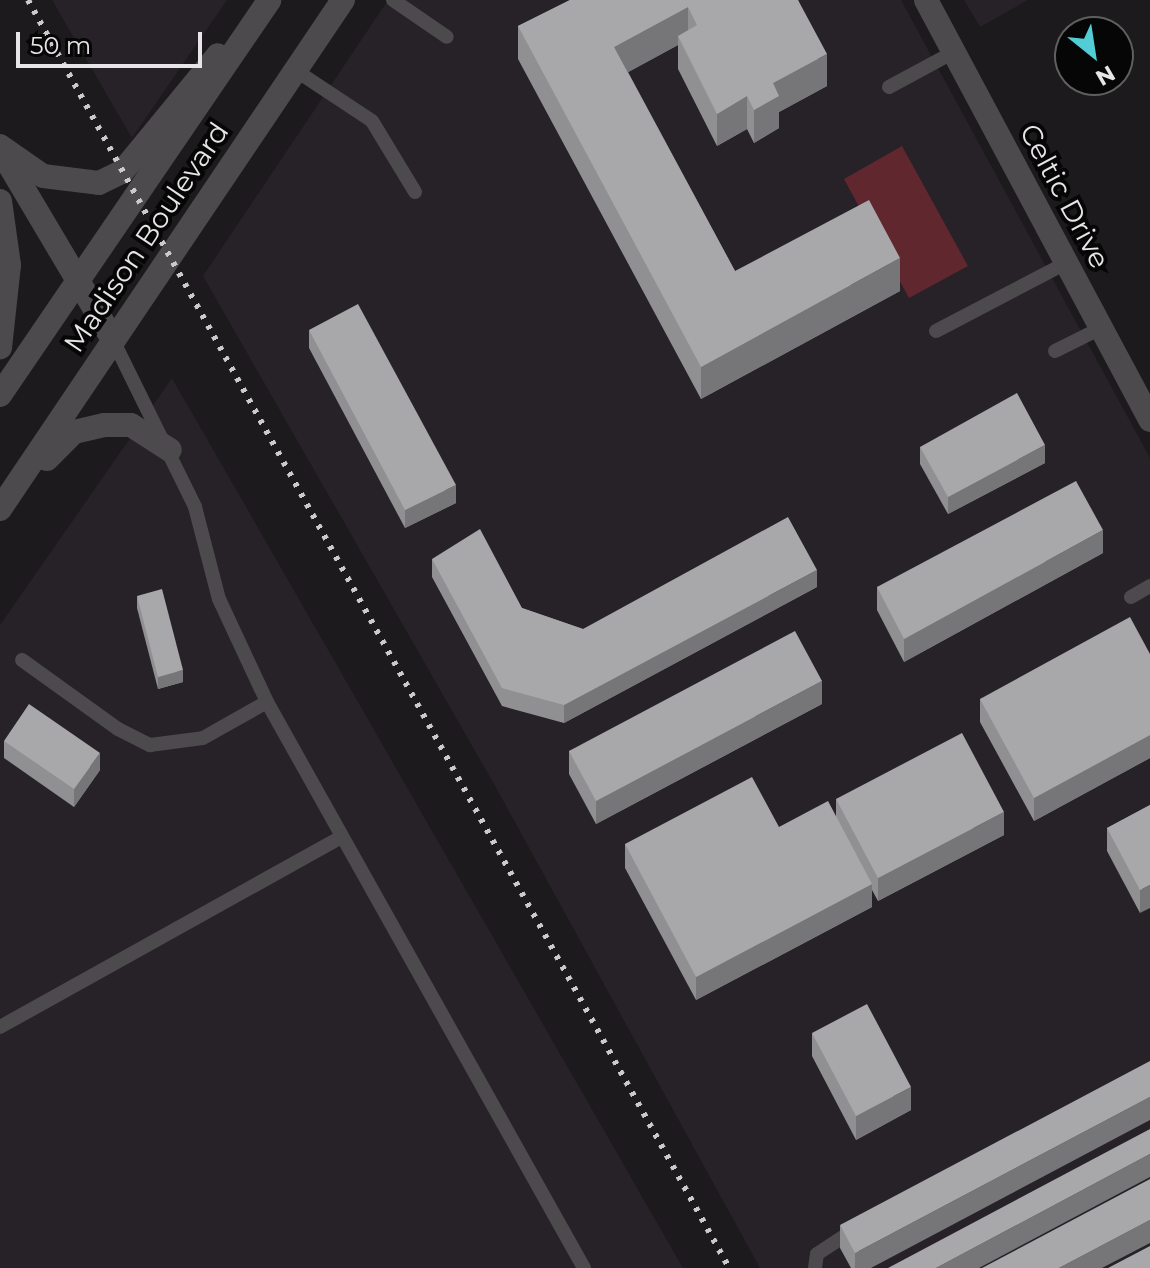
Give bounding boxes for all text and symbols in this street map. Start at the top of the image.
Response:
scale bar [20,16,206,66]
north arrow [1054,16,1134,96]
text: 50 m [30,31,91,60]
text: N [1091,59,1120,92]
street label: Madison Boulevard [57,116,235,358]
street label: Celtic Drive [1013,118,1117,274]

